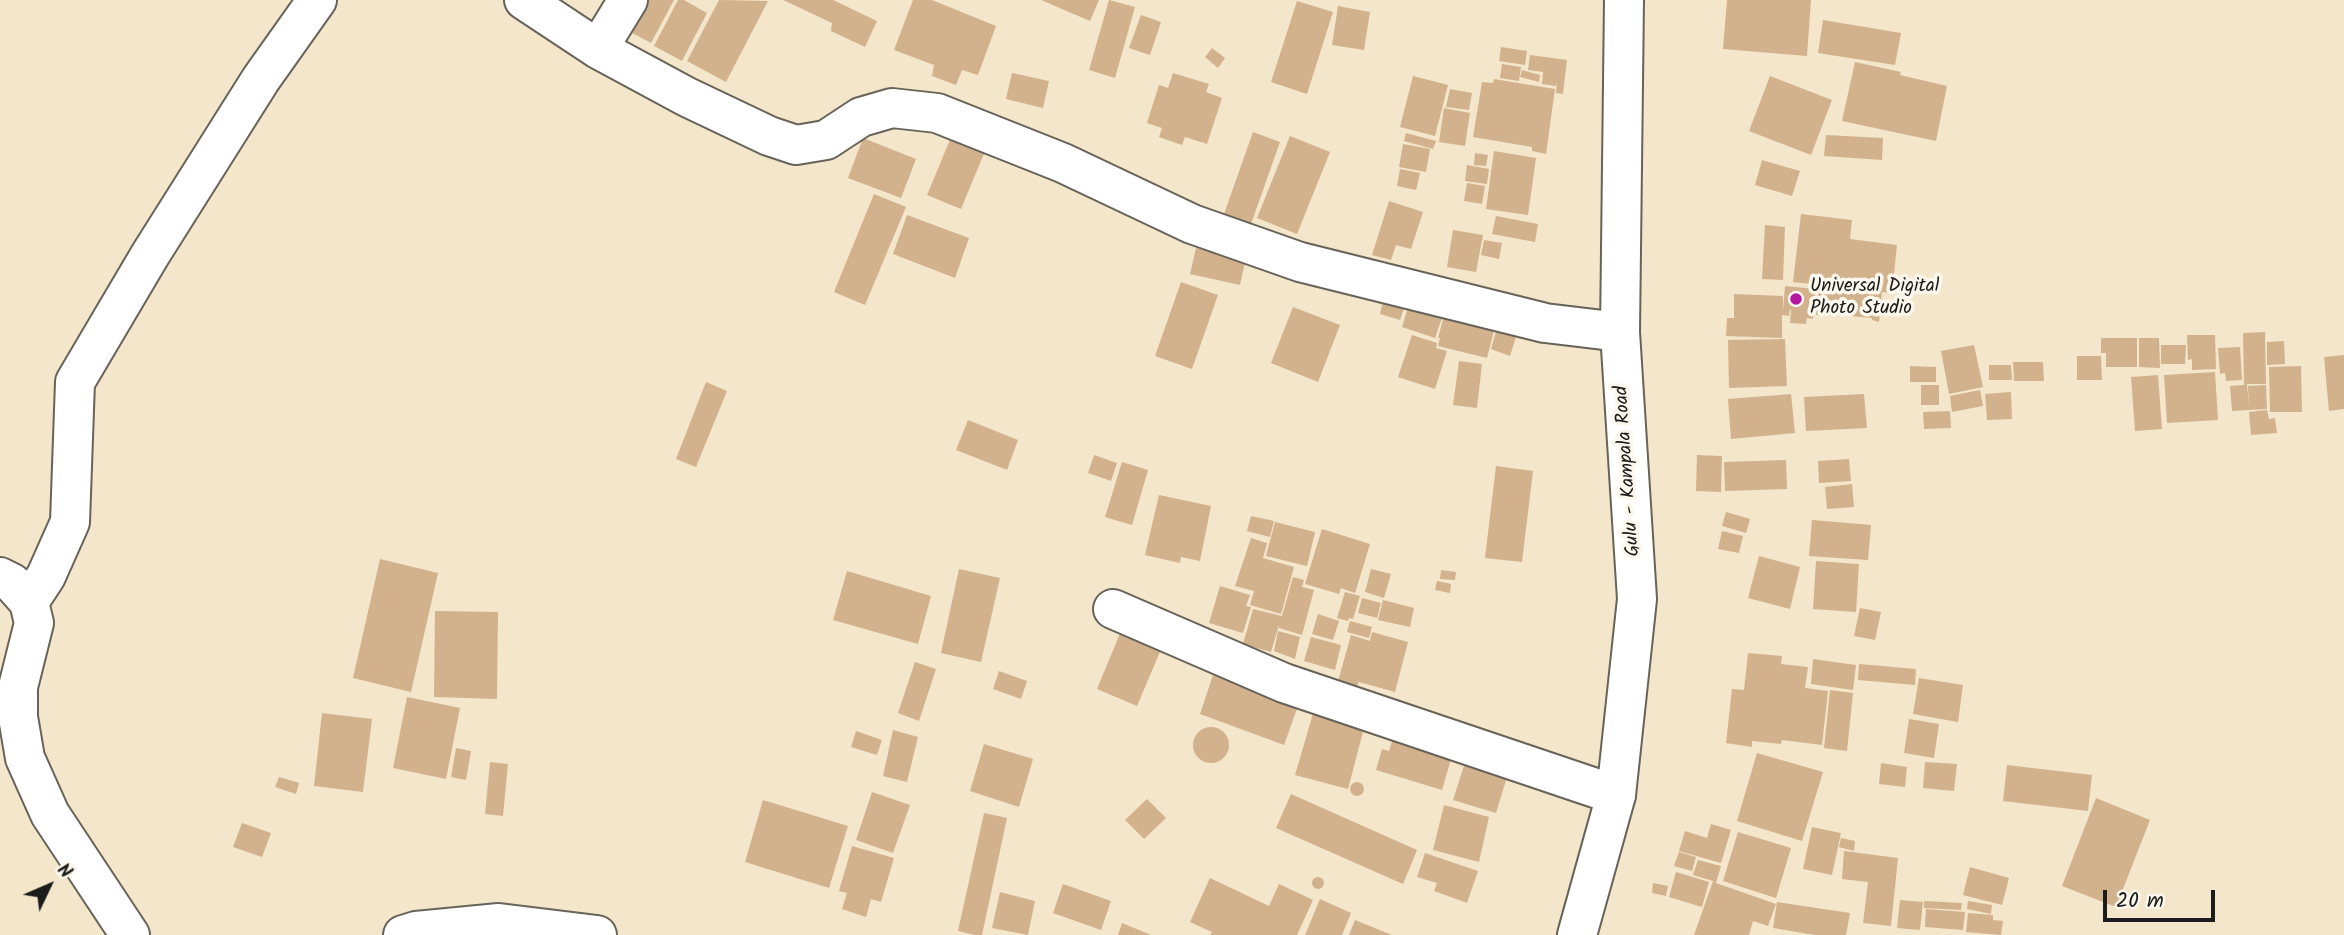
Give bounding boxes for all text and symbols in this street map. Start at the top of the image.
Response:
place label: Universal Digital Photo Studio [1810,277,1939,321]
marker: Universal Digital Photo Studio [1788,291,1804,307]
street label: Gulu - Kampala Road [1612,385,1646,557]
north arrow [14,851,84,921]
text: N [49,857,79,886]
scale bar [2106,876,2218,920]
text: 20 m [2116,885,2164,918]

